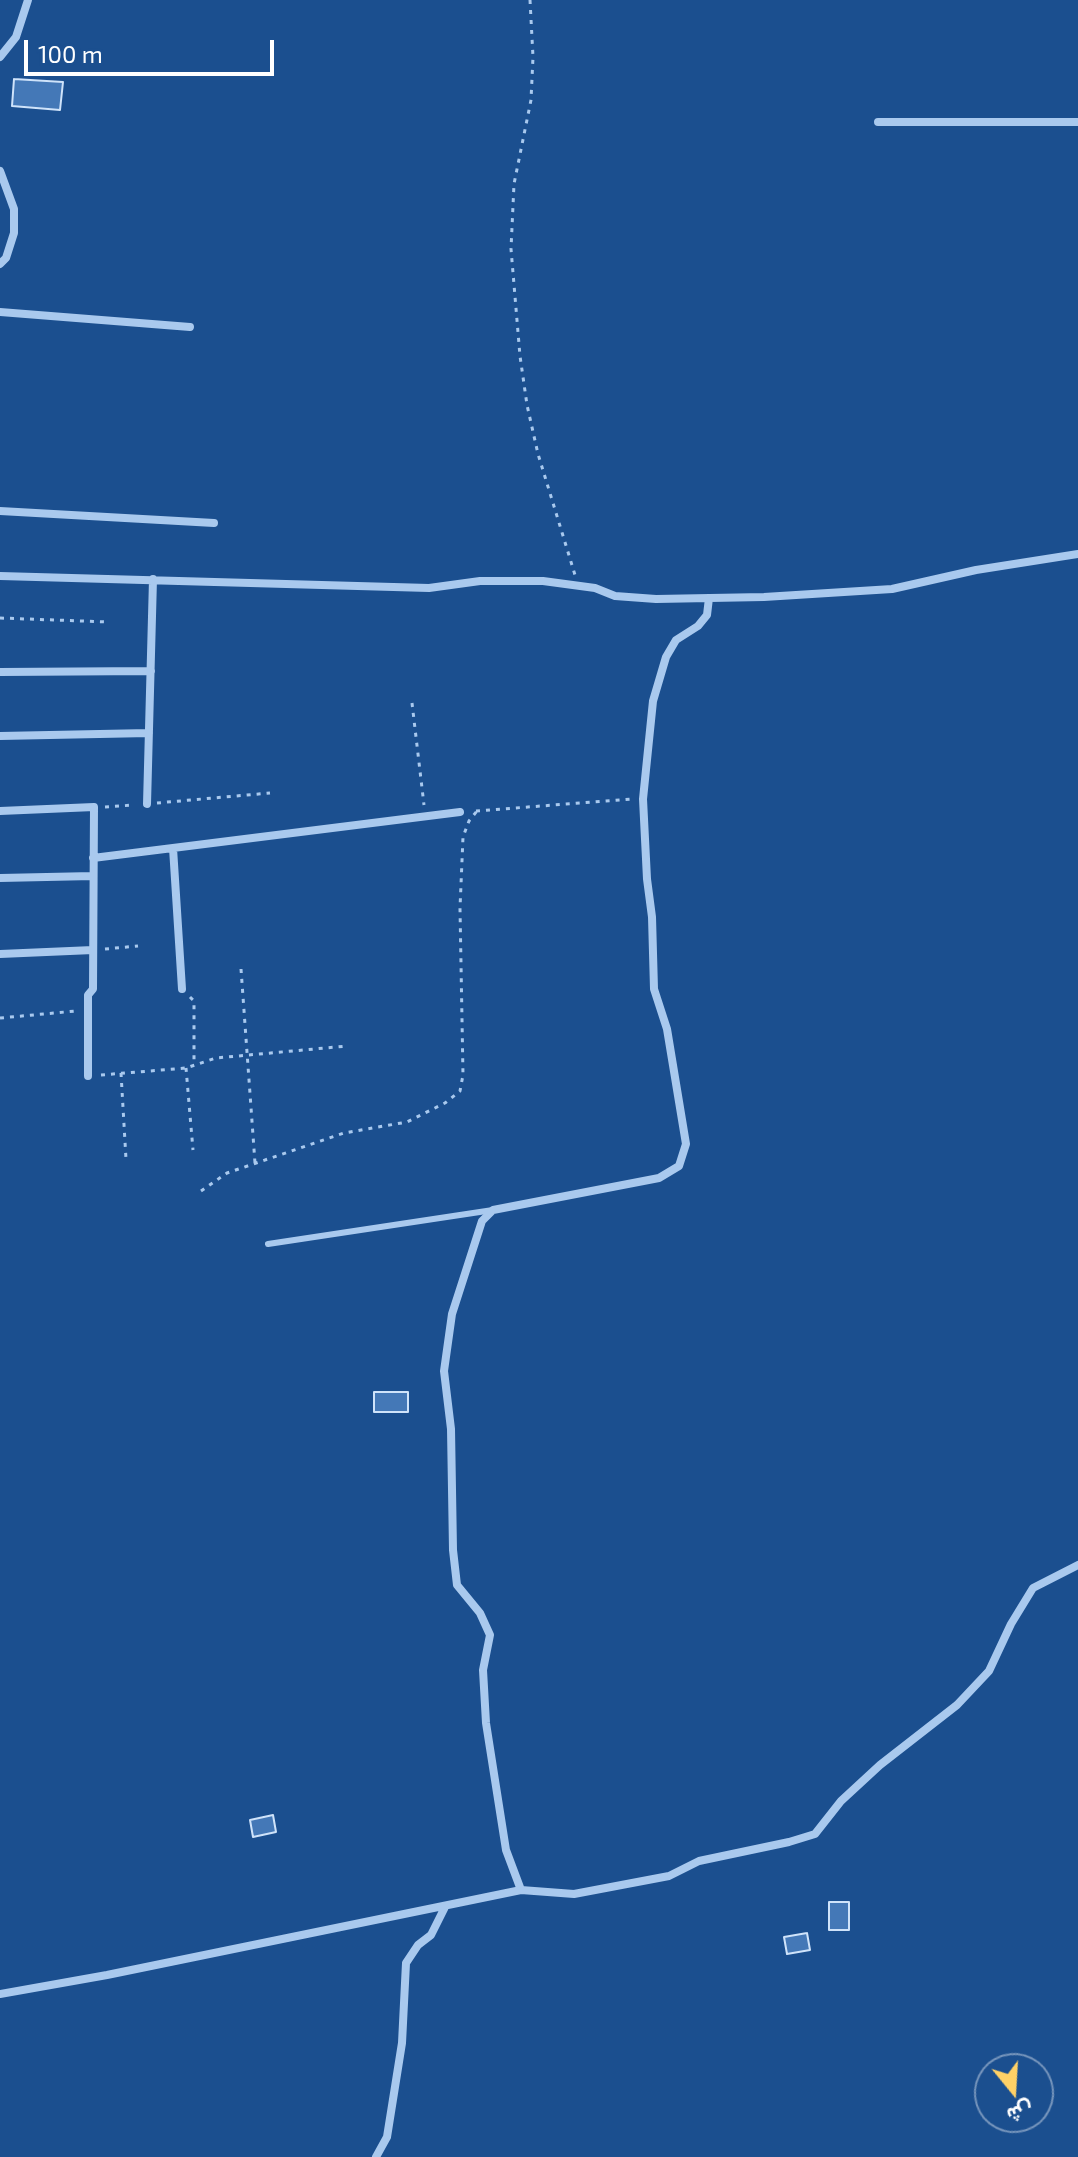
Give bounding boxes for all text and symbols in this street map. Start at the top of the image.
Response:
scale bar [28,24,278,74]
text: 100 m [38,39,103,68]
north arrow [974,2053,1054,2133]
text: ش [1004,2097,1037,2130]

